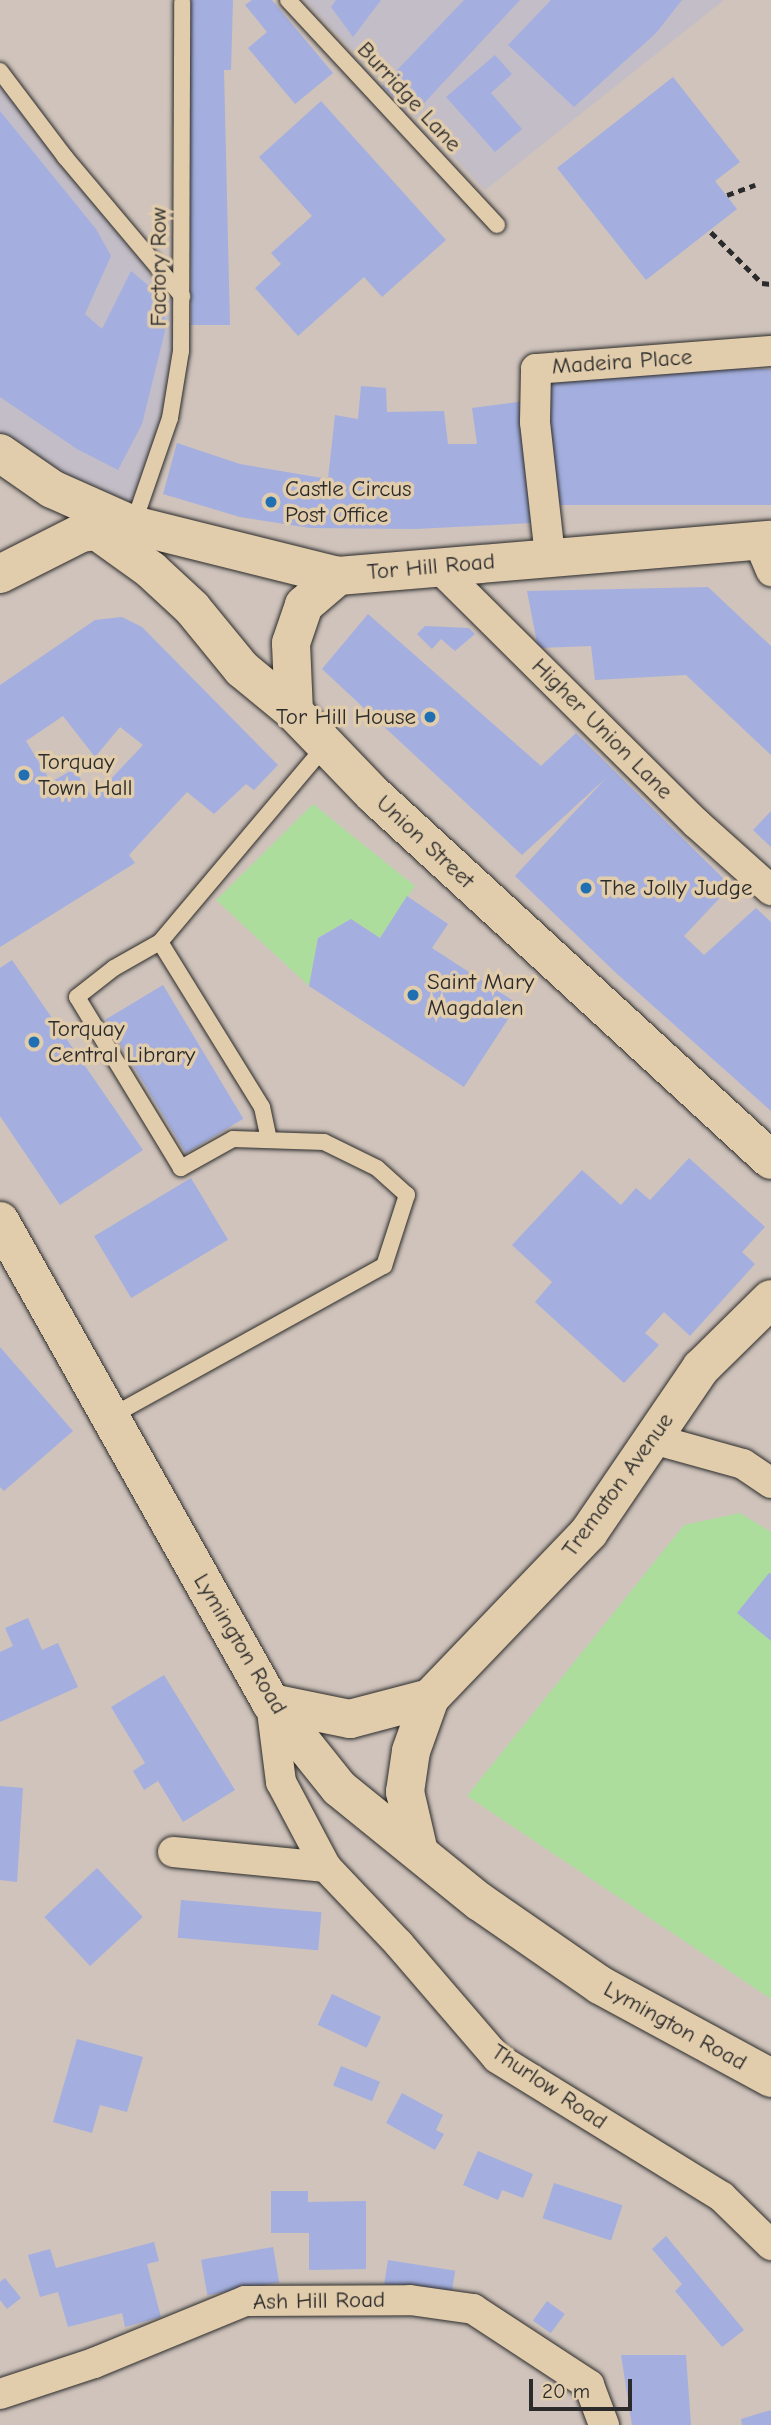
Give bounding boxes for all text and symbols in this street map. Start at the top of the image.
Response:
street label: Burridge Lane [351,36,467,158]
street label: Factory Row [145,207,173,327]
street label: Madeira Place [551,343,693,381]
place label: Castle Circus Post Office [285,475,412,529]
marker: Castle Circus Post Office [263,494,279,510]
street label: Tor Hill Road [366,548,496,586]
street label: Higher Union Lane [526,653,678,805]
place label: Tor Hill House [276,703,416,731]
marker: Tor Hill House [422,709,438,725]
place label: Torquay Town Hall [38,748,133,802]
marker: Torquay Town Hall [16,767,32,783]
street label: Union Street [370,790,480,894]
place label: The Jolly Judge [600,874,752,902]
marker: The Jolly Judge [578,880,594,896]
place label: Saint Mary Magdalen [427,968,534,1022]
marker: Saint Mary Magdalen [405,987,421,1003]
place label: Torquay Central Library [48,1015,195,1069]
marker: Torquay Central Library [26,1034,42,1050]
street label: Trematon Avenue [556,1407,680,1563]
street label: Lymington Road [187,1569,293,1719]
street label: Lymington Road [599,1975,751,2077]
street label: Thurlow Road [486,2038,612,2136]
street label: Ash Hill Road [253,2286,385,2316]
scale bar [533,2366,636,2410]
text: 20 m [542,2379,590,2403]

